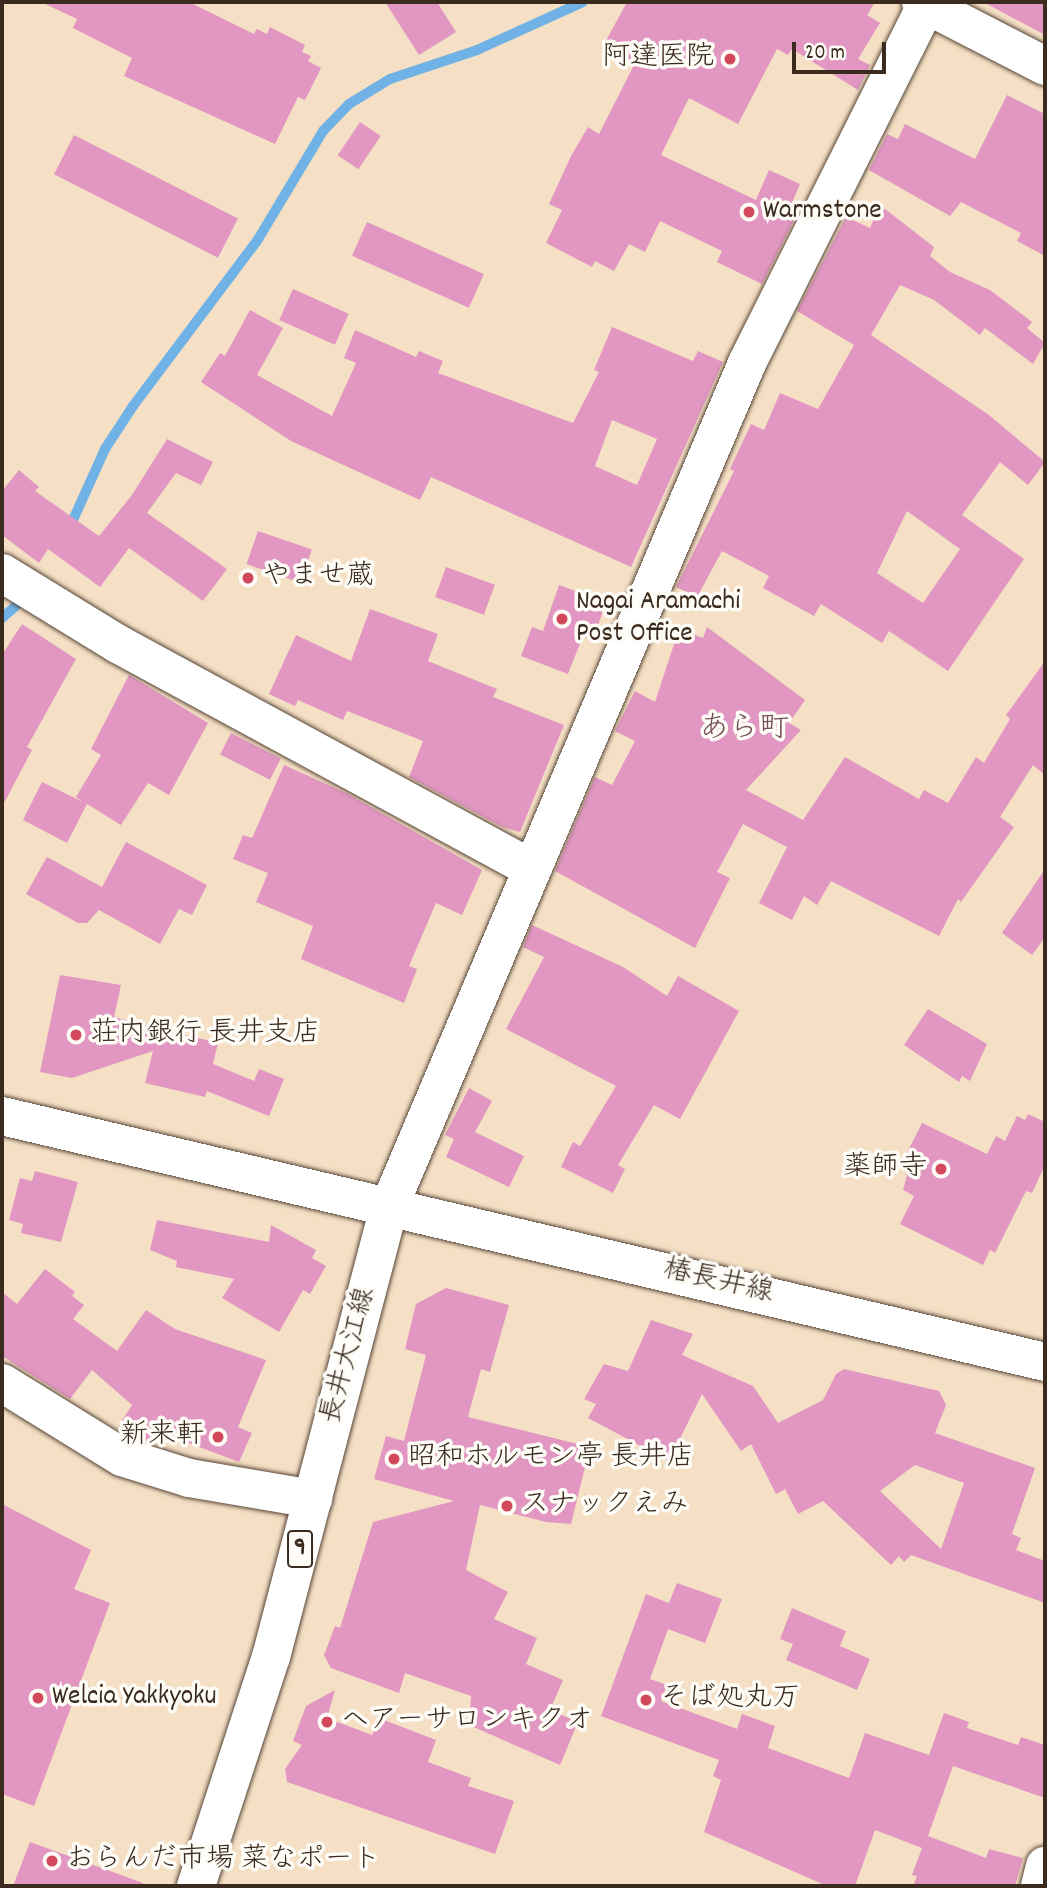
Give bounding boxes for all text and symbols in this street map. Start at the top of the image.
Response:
scale bar [795,28,890,72]
text: 20 m [805,39,845,69]
place label: 阿達医院 [602,42,714,76]
marker: 阿達医院 [720,49,740,69]
place label: Warmstone [763,195,882,229]
marker: Warmstone [741,204,757,220]
place label: やませ蔵 [262,561,374,595]
marker: やませ蔵 [240,570,256,586]
place label: Nagai Aramachi Post Office [576,586,740,652]
marker: Nagai Aramachi Post Office [554,611,570,627]
district label: あら町 [699,713,789,749]
place label: 荘内銀行 長井支店 [90,1018,320,1052]
marker: 荘内銀行 長井支店 [68,1027,84,1043]
place label: 薬師寺 [843,1152,927,1186]
marker: 薬師寺 [933,1161,949,1177]
street label: 椿長井線 [660,1254,776,1312]
street label: 長井大江線 [316,1284,384,1428]
place label: 新来軒 [120,1420,204,1454]
marker: 新来軒 [210,1429,226,1445]
place label: 昭和ホルモン亭 長井店 [408,1442,694,1476]
marker: 昭和ホルモン亭 長井店 [386,1451,402,1467]
place label: スナックえみ [521,1489,689,1523]
marker: スナックえみ [499,1498,515,1514]
road number: 9 [286,1526,314,1572]
place label: Welcia Yakkyoku [52,1681,217,1715]
place label: そば処丸万 [660,1683,800,1717]
marker: Welcia Yakkyoku [30,1690,46,1706]
marker: そば処丸万 [638,1692,654,1708]
place label: ヘアーサロンキクオ [341,1705,592,1739]
marker: ヘアーサロンキクオ [319,1714,335,1730]
place label: おらんだ市場 菜なポート [66,1844,380,1878]
marker: おらんだ市場 菜なポート [44,1853,60,1869]

